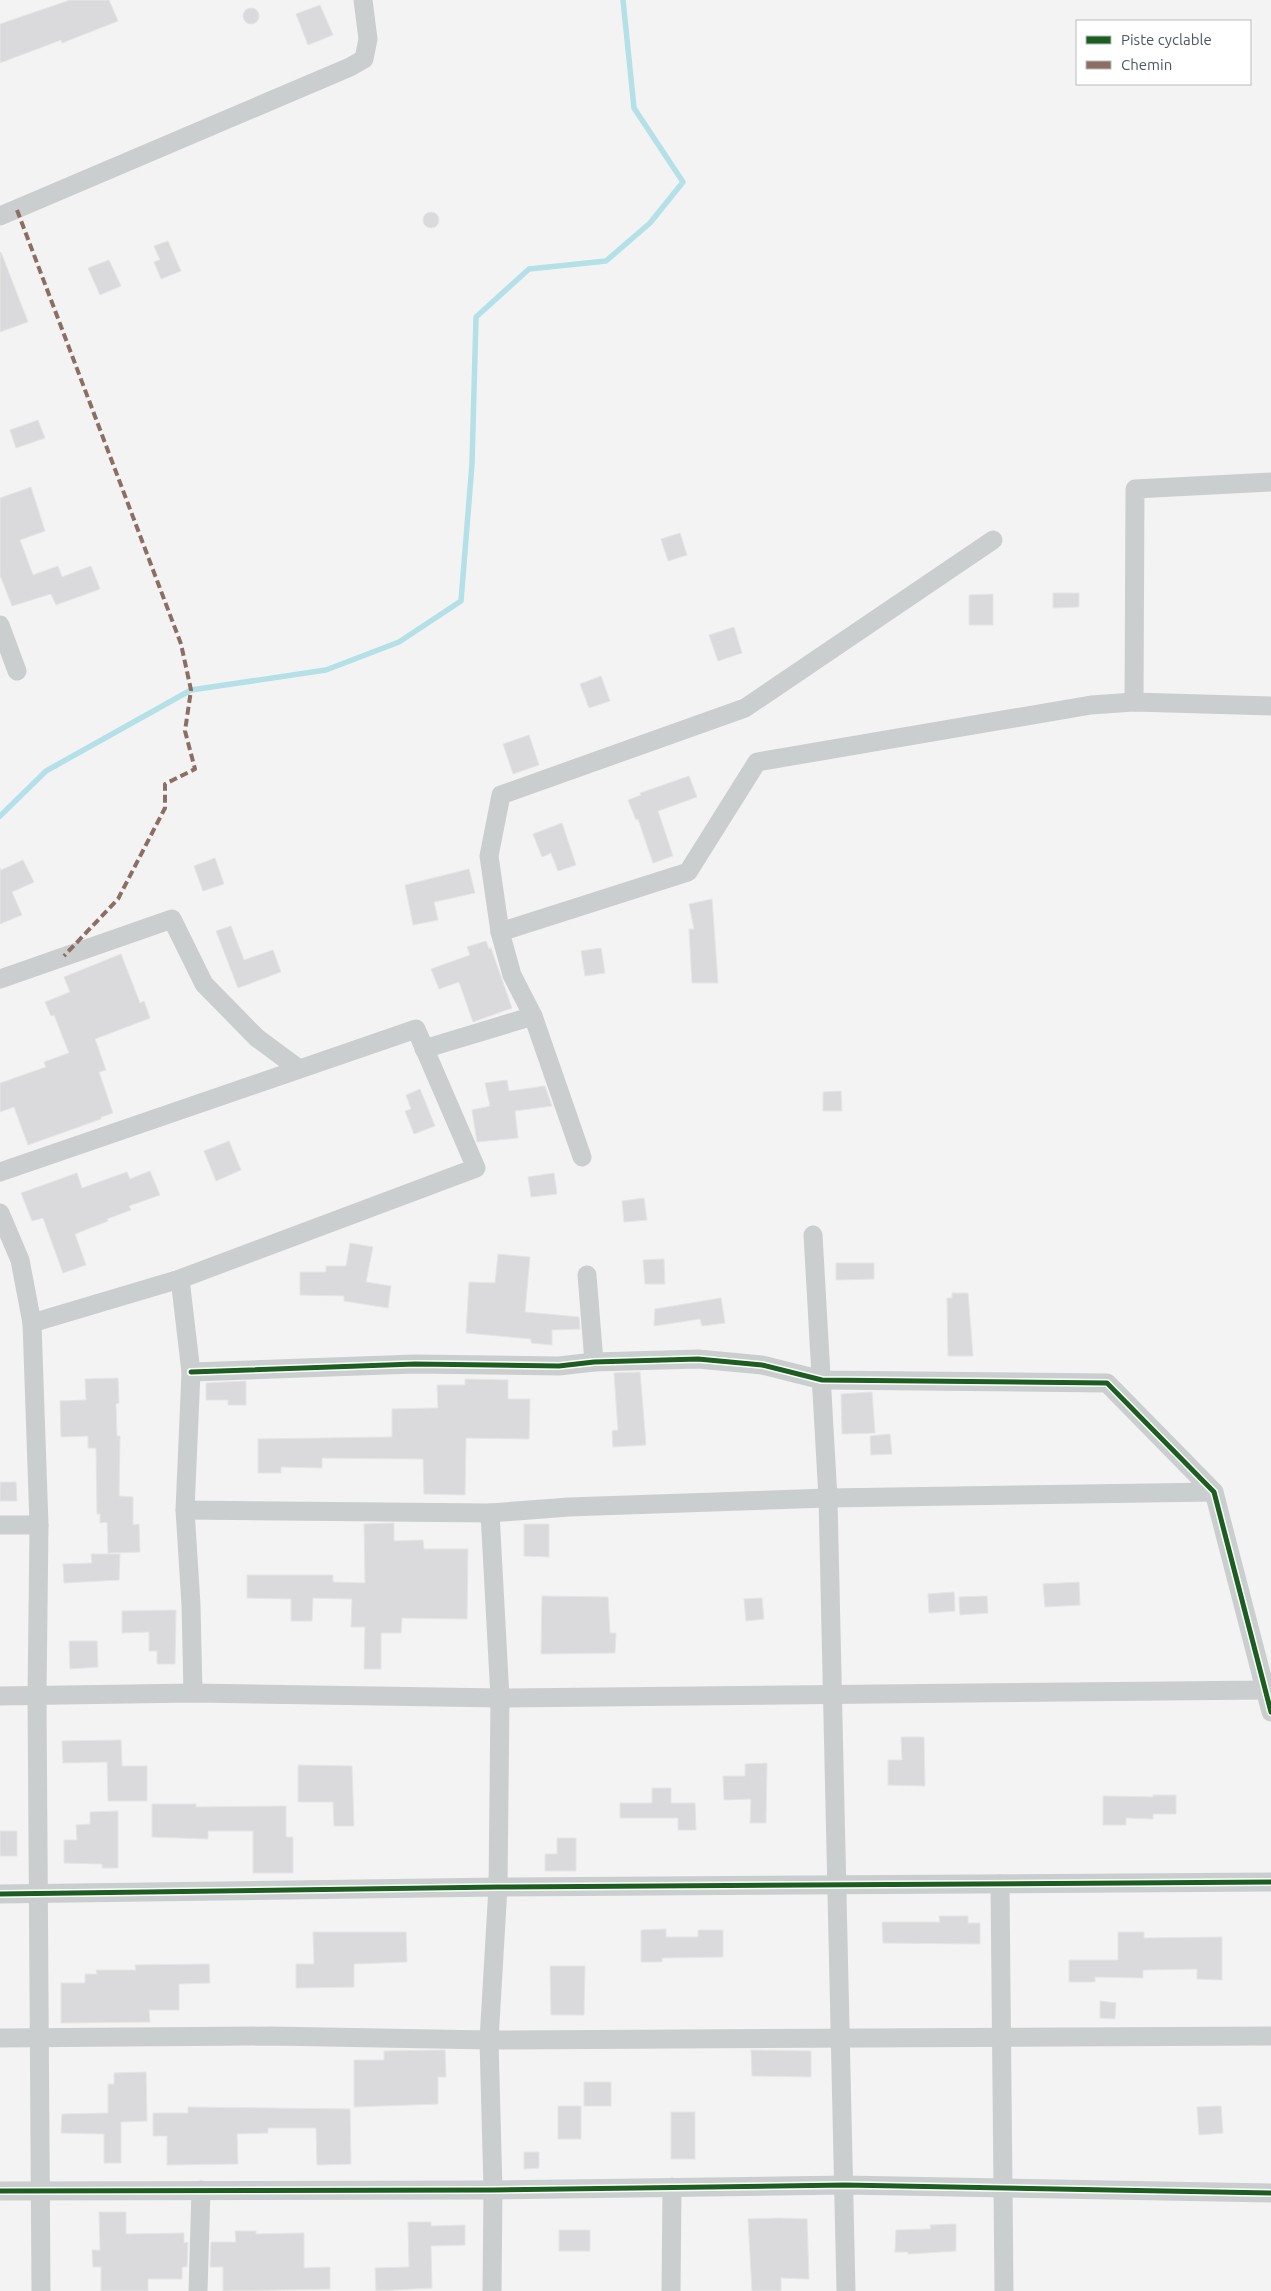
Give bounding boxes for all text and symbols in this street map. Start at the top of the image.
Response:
legend [1076,20,1251,85]
text: Piste cyclable [1121,31,1212,48]
text: Chemin [1121,56,1172,73]

